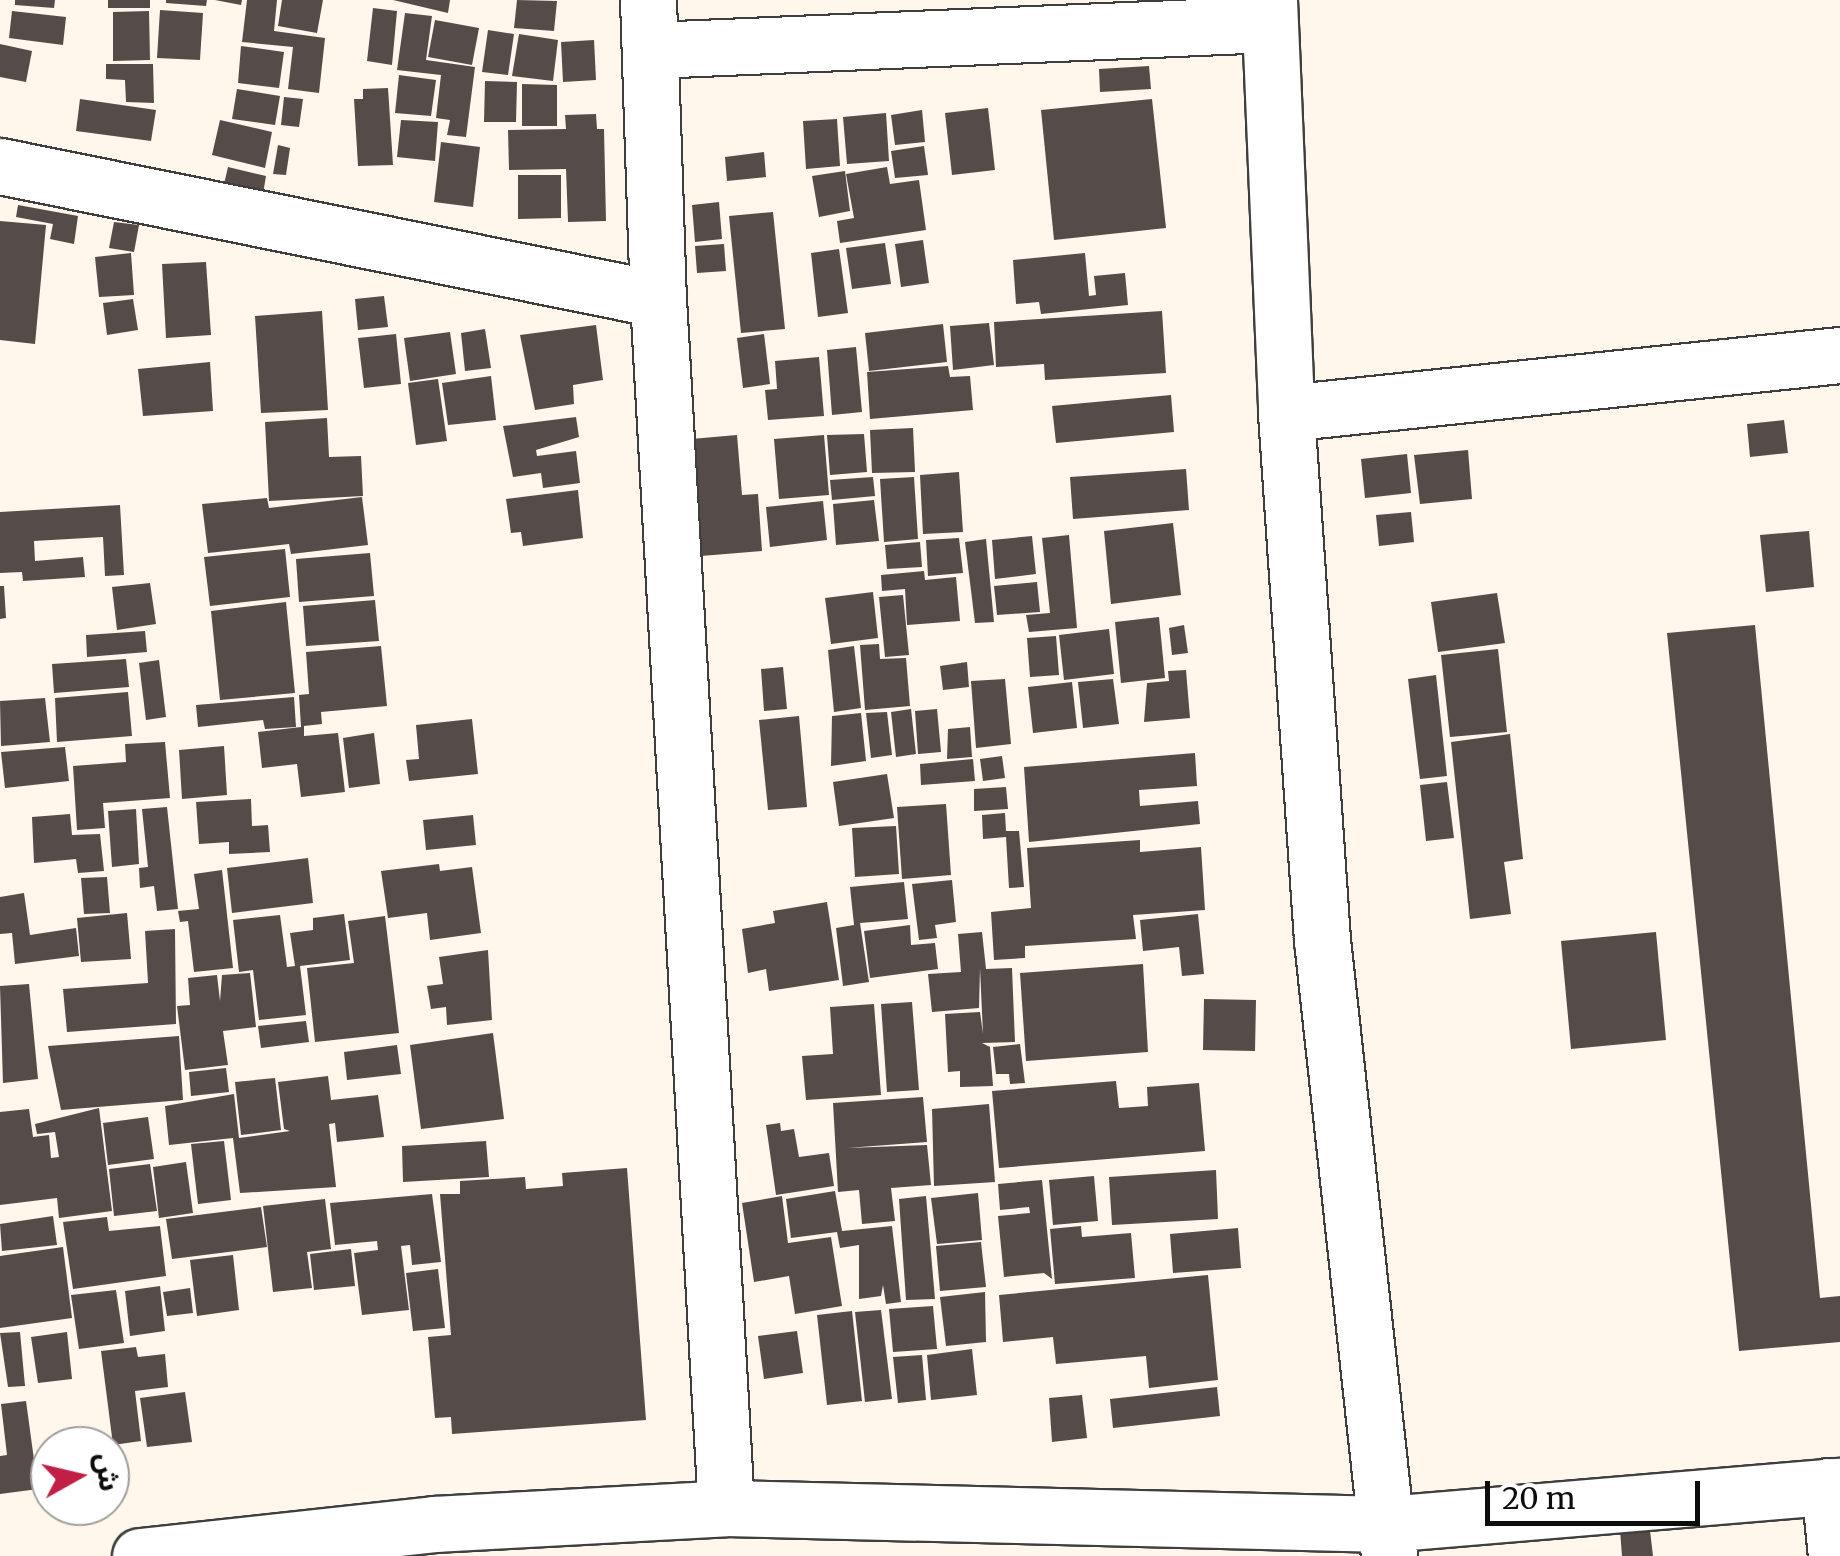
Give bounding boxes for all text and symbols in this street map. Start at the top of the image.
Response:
north arrow [30,1426,130,1526]
text: ش [87,1451,128,1494]
scale bar [1490,1461,1705,1523]
text: 20 m [1502,1479,1575,1517]

